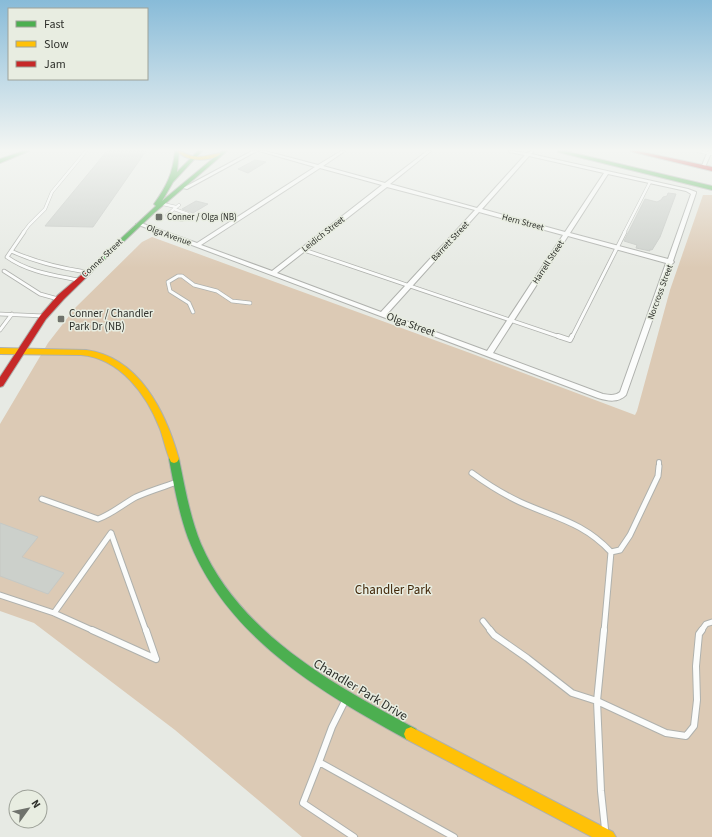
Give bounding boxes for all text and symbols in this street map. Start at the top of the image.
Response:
legend [8,8,148,80]
text: Fast [44,16,64,33]
text: Slow [44,36,69,53]
text: Jam [44,56,66,73]
place label: Conner / Olga (NB) [167,211,237,224]
street label: Hern Street [501,211,545,234]
marker: Conner / Olga (NB) [154,212,164,222]
street label: Leidich Street [299,213,348,255]
street label: Barrett Street [428,218,472,264]
street label: Olga Avenue [145,221,194,250]
street label: Conner Street [79,236,126,281]
street label: Harrell Street [529,238,567,287]
street label: Norcross Street [645,263,676,321]
place label: Conner / Chandler Park Dr (NB) [69,306,153,334]
street label: Olga Street [384,309,438,340]
marker: Conner / Chandler Park Dr (NB) [56,314,66,324]
park label: Chandler Park [355,581,432,599]
street label: Chandler Park Drive [310,655,411,725]
north arrow [8,789,48,829]
text: N [28,797,44,811]

